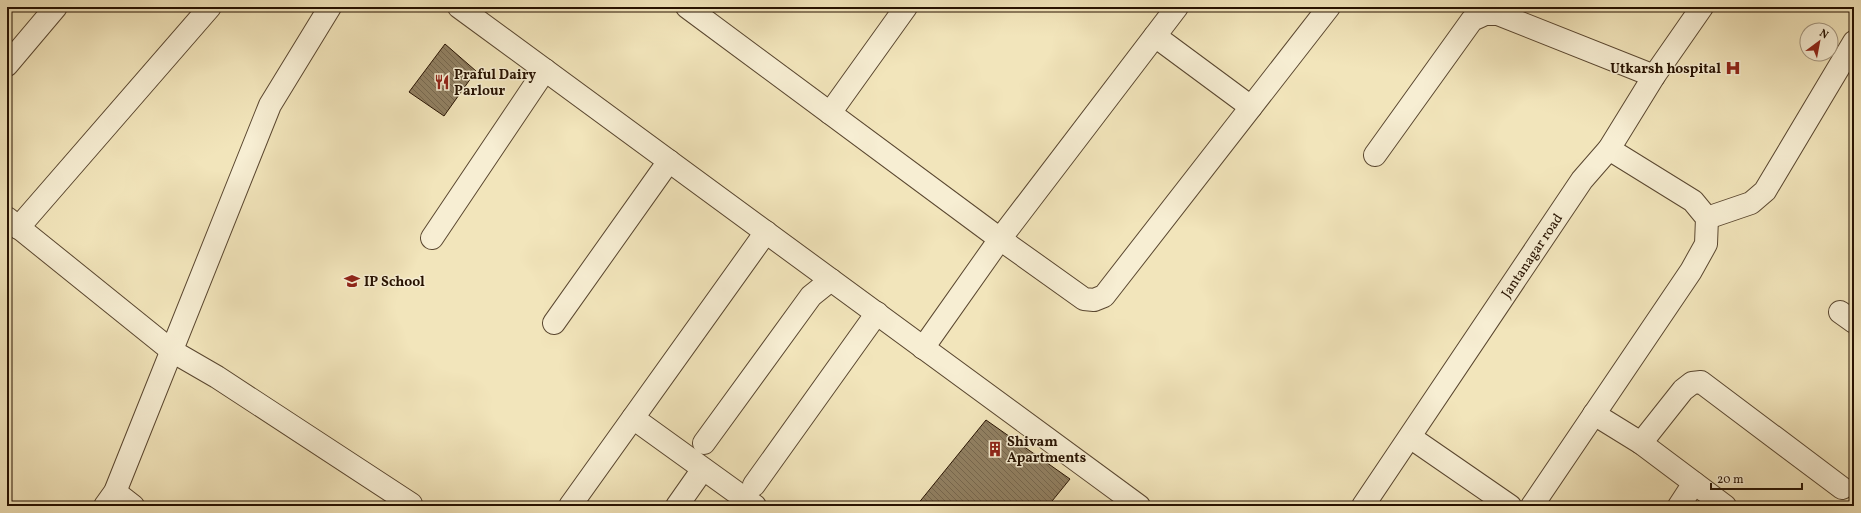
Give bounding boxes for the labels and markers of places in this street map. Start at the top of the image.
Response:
hospital icon: Utkarsh hospital [1724,59,1742,77]
place label: Utkarsh hospital [1610,60,1721,79]
place label: Praful Dairy Parlour [454,66,536,101]
restaurant icon: Praful Dairy Parlour [433,73,451,91]
school or university icon: IP School [343,272,361,290]
place label: IP School [364,273,425,292]
place label: Shivam Apartments [1007,433,1086,468]
building icon: Shivam Apartments [986,440,1004,458]

